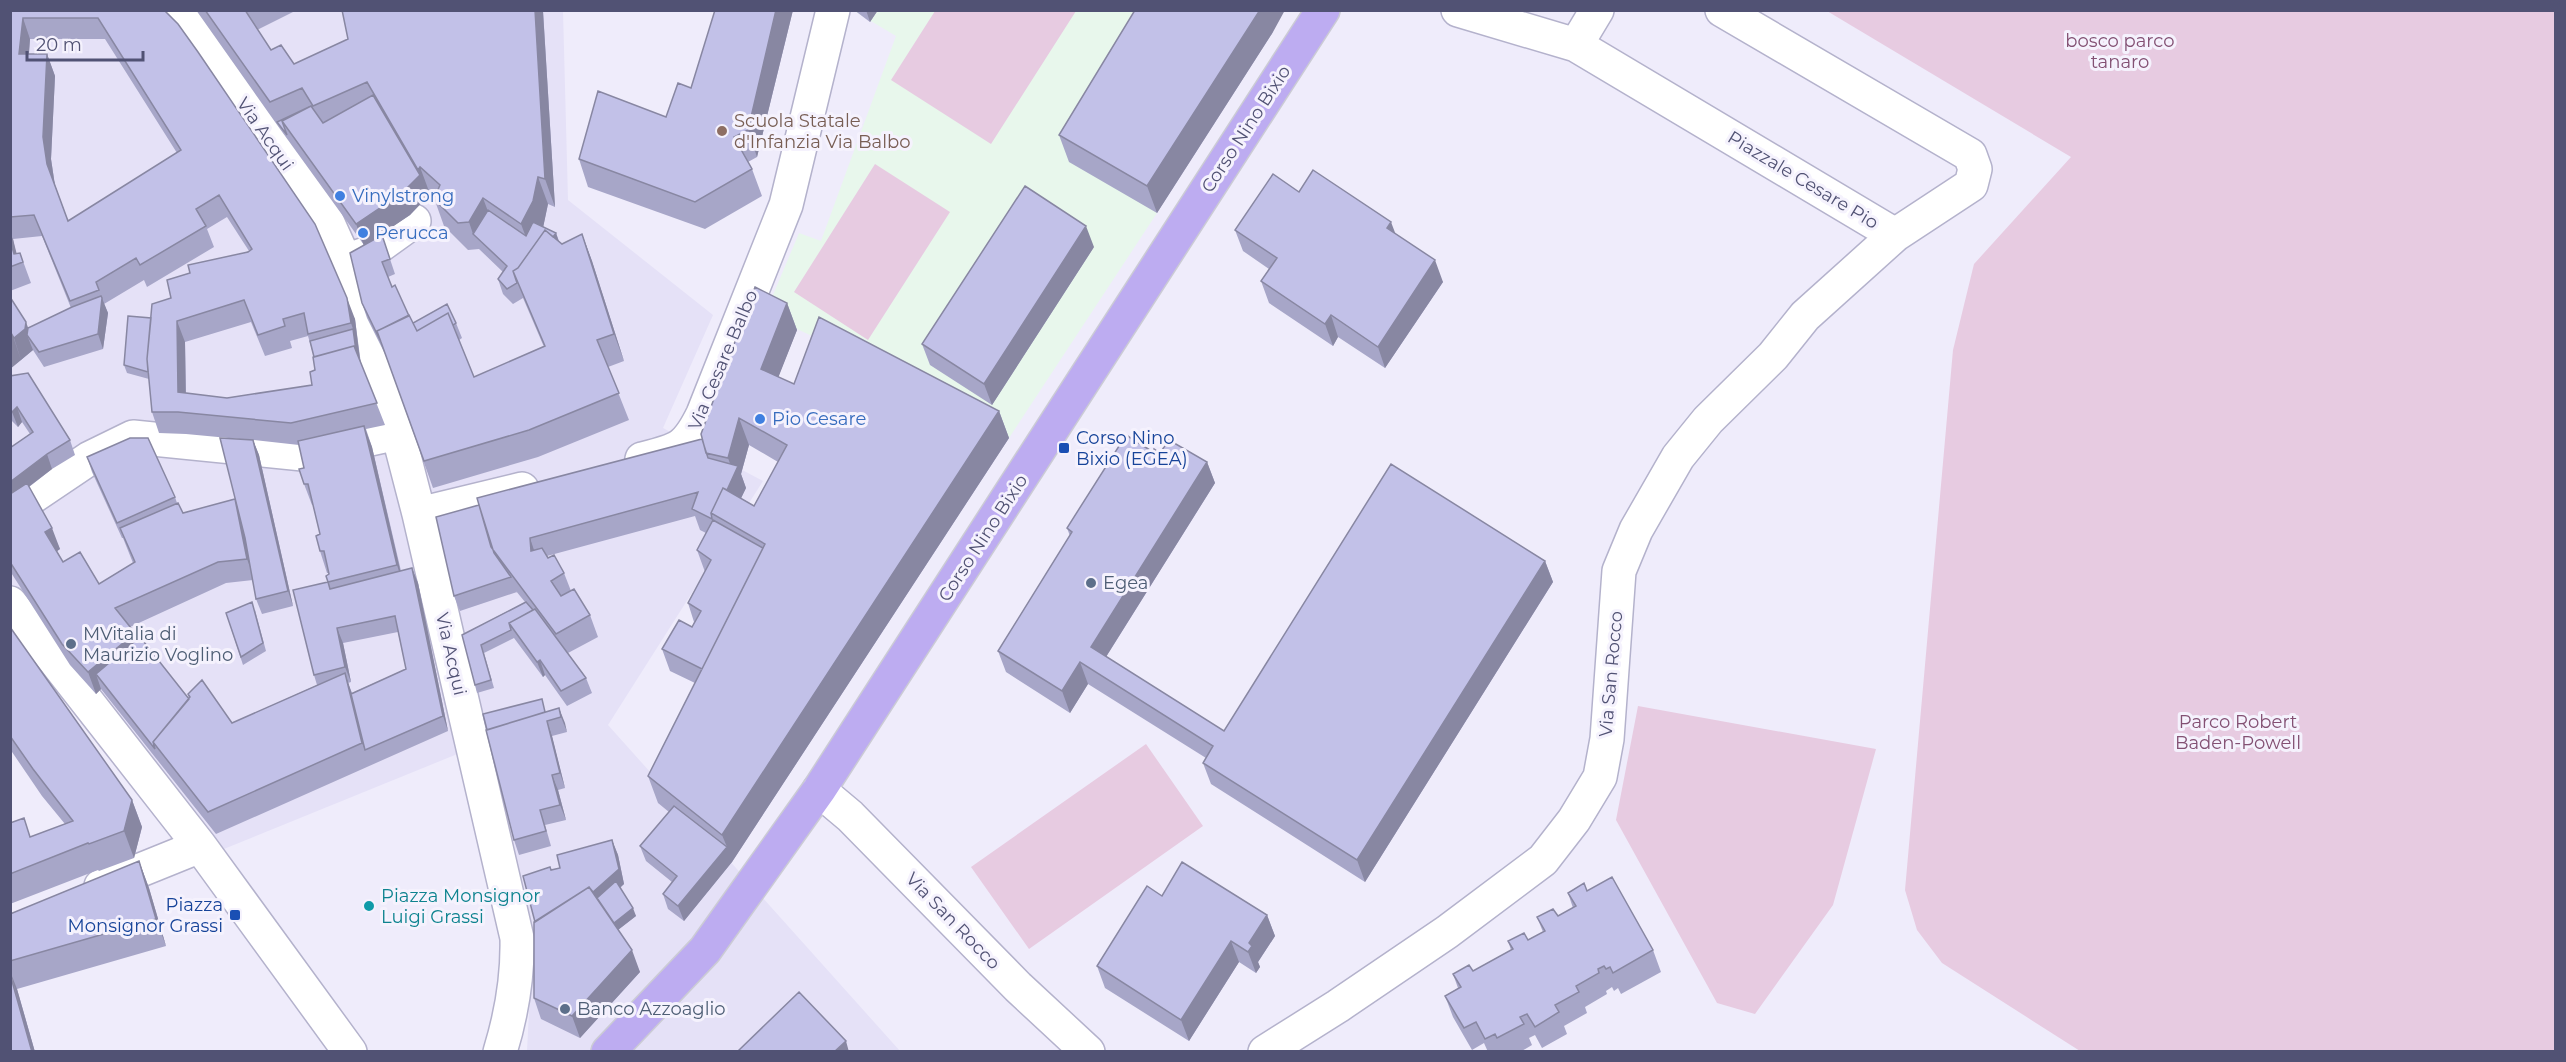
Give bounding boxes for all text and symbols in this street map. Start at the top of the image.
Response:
scale bar [27,24,142,62]
park label: bosco parco tanaro [2065,30,2175,73]
text: 20 m [36,34,82,56]
street label: Corso Nino Bixio [1197,61,1295,197]
street label: Via Acqui [232,93,298,175]
place label: Scuola Statale d'Infanzia Via Balbo [734,110,910,153]
marker: Scuola Statale d'Infanzia Via Balbo [715,124,729,138]
street label: Piazzale Cesare Pio [1724,126,1882,234]
place label: Vinylstrong [352,185,454,207]
marker: Vinylstrong [333,189,347,203]
place label: Perucca [375,222,449,244]
marker: Perucca [356,226,370,240]
street label: Via Cesare Balbo [684,287,762,433]
place label: Pio Cesare [772,408,866,430]
marker: Pio Cesare [753,412,767,426]
place label: Corso Nino Bixio (EGEA) [1076,427,1188,470]
marker: Corso Nino Bixio (EGEA) [1057,441,1071,455]
street label: Corso Nino Bixio [934,470,1032,606]
place label: Egea [1103,572,1148,594]
marker: Egea [1084,576,1098,590]
street label: Via Acqui [431,610,471,698]
street label: Via San Rocco [1595,610,1627,738]
place label: MVitalia di Maurizio Voglino [83,623,233,666]
marker: MVitalia di Maurizio Voglino [64,637,78,651]
park label: Parco Robert Baden-Powell [2175,711,2301,754]
street label: Via San Rocco [901,868,1005,974]
place label: Piazza Monsignor Luigi Grassi [381,885,540,928]
place label: Piazza Monsignor Grassi [68,894,223,937]
marker: Piazza Monsignor Luigi Grassi [362,899,376,913]
marker: Piazza Monsignor Grassi [228,908,242,922]
place label: Banco Azzoaglio [577,998,726,1020]
marker: Banco Azzoaglio [558,1002,572,1016]

